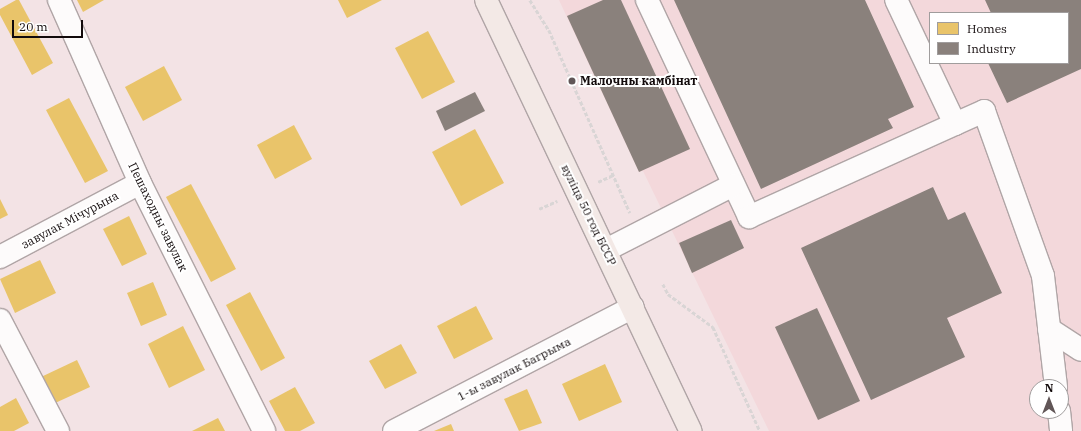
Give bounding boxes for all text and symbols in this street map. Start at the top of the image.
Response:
scale bar [14,12,85,38]
legend [929,12,1069,64]
text: 20 m [19,19,48,34]
text: Homes [967,21,1007,36]
text: Industry [967,41,1016,56]
place label: Малочны камбінат [580,74,698,88]
marker: Малочны камбінат [567,76,577,86]
street label: Пешаходны завулак [125,160,191,274]
street label: вуліца 50 год БССР [558,162,620,268]
street label: завулак Мічурына [19,188,121,252]
street label: 1-ы завулак Багрыма [455,334,573,404]
north arrow [1029,379,1069,419]
text: N [1045,381,1053,395]

